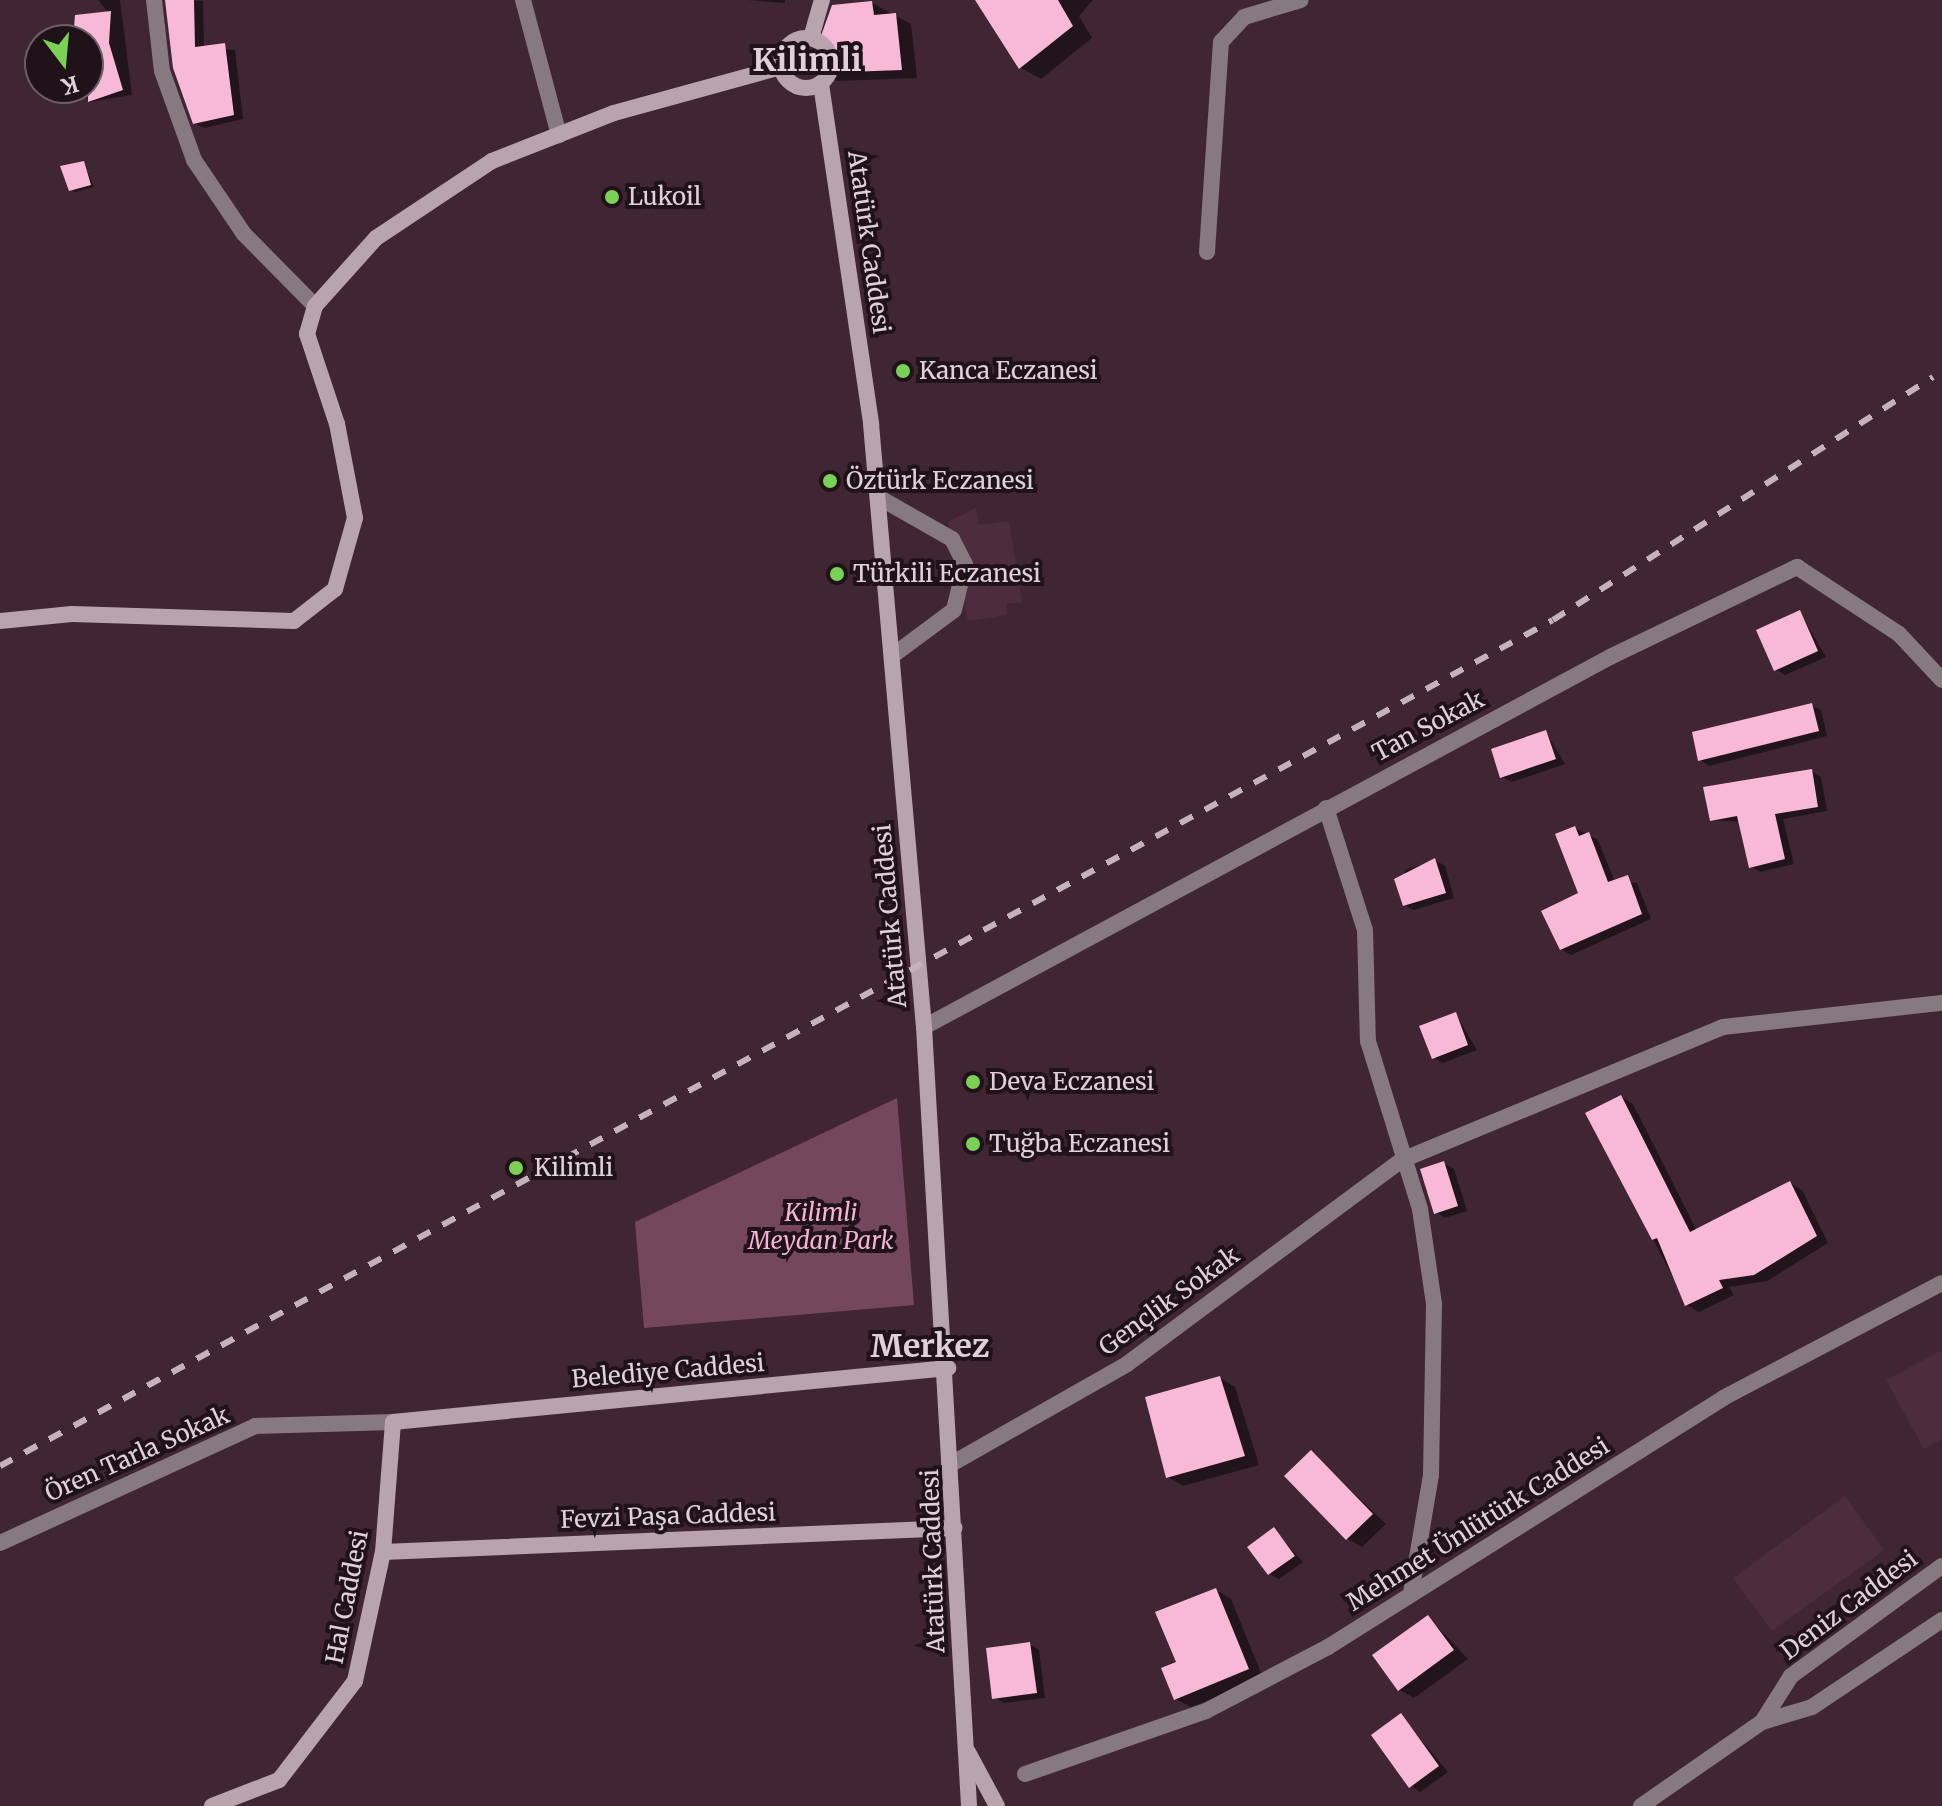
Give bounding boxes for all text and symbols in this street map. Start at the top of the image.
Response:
north arrow [24,24,104,104]
district label: Kilimli [752,41,862,79]
text: K [58,69,82,101]
street label: Atatürk Caddesi [842,149,896,335]
place label: Lukoil [628,183,701,211]
marker: Lukoil [603,188,621,206]
place label: Kanca Eczanesi [919,357,1097,385]
marker: Kanca Eczanesi [894,362,912,380]
place label: Öztürk Eczanesi [846,467,1034,495]
marker: Öztürk Eczanesi [821,472,839,490]
place label: Türkili Eczanesi [853,560,1041,588]
marker: Türkili Eczanesi [828,565,846,583]
street label: Tan Sokak [1367,685,1489,767]
street label: Atatürk Caddesi [868,823,912,1009]
place label: Deva Eczanesi [989,1068,1154,1096]
marker: Deva Eczanesi [964,1073,982,1091]
place label: Tuğba Eczanesi [989,1130,1170,1158]
marker: Tuğba Eczanesi [964,1135,982,1153]
place label: Kilimli [534,1154,613,1182]
marker: Kilimli [505,1157,527,1179]
park label: Kilimli Meydan Park [748,1199,894,1255]
street label: Gençlik Sokak [1093,1241,1245,1361]
district label: Merkez [871,1327,989,1365]
street label: Belediye Caddesi [570,1348,766,1394]
street label: Ören Tarla Sokak [40,1400,234,1508]
street label: Mehmet Ünlütürk Caddesi [1342,1431,1614,1617]
street label: Atatürk Caddesi [915,1468,951,1654]
street label: Fevzi Paşa Caddesi [560,1498,776,1534]
street label: Hal Caddesi [320,1528,374,1666]
street label: Deniz Caddesi [1775,1544,1923,1666]

